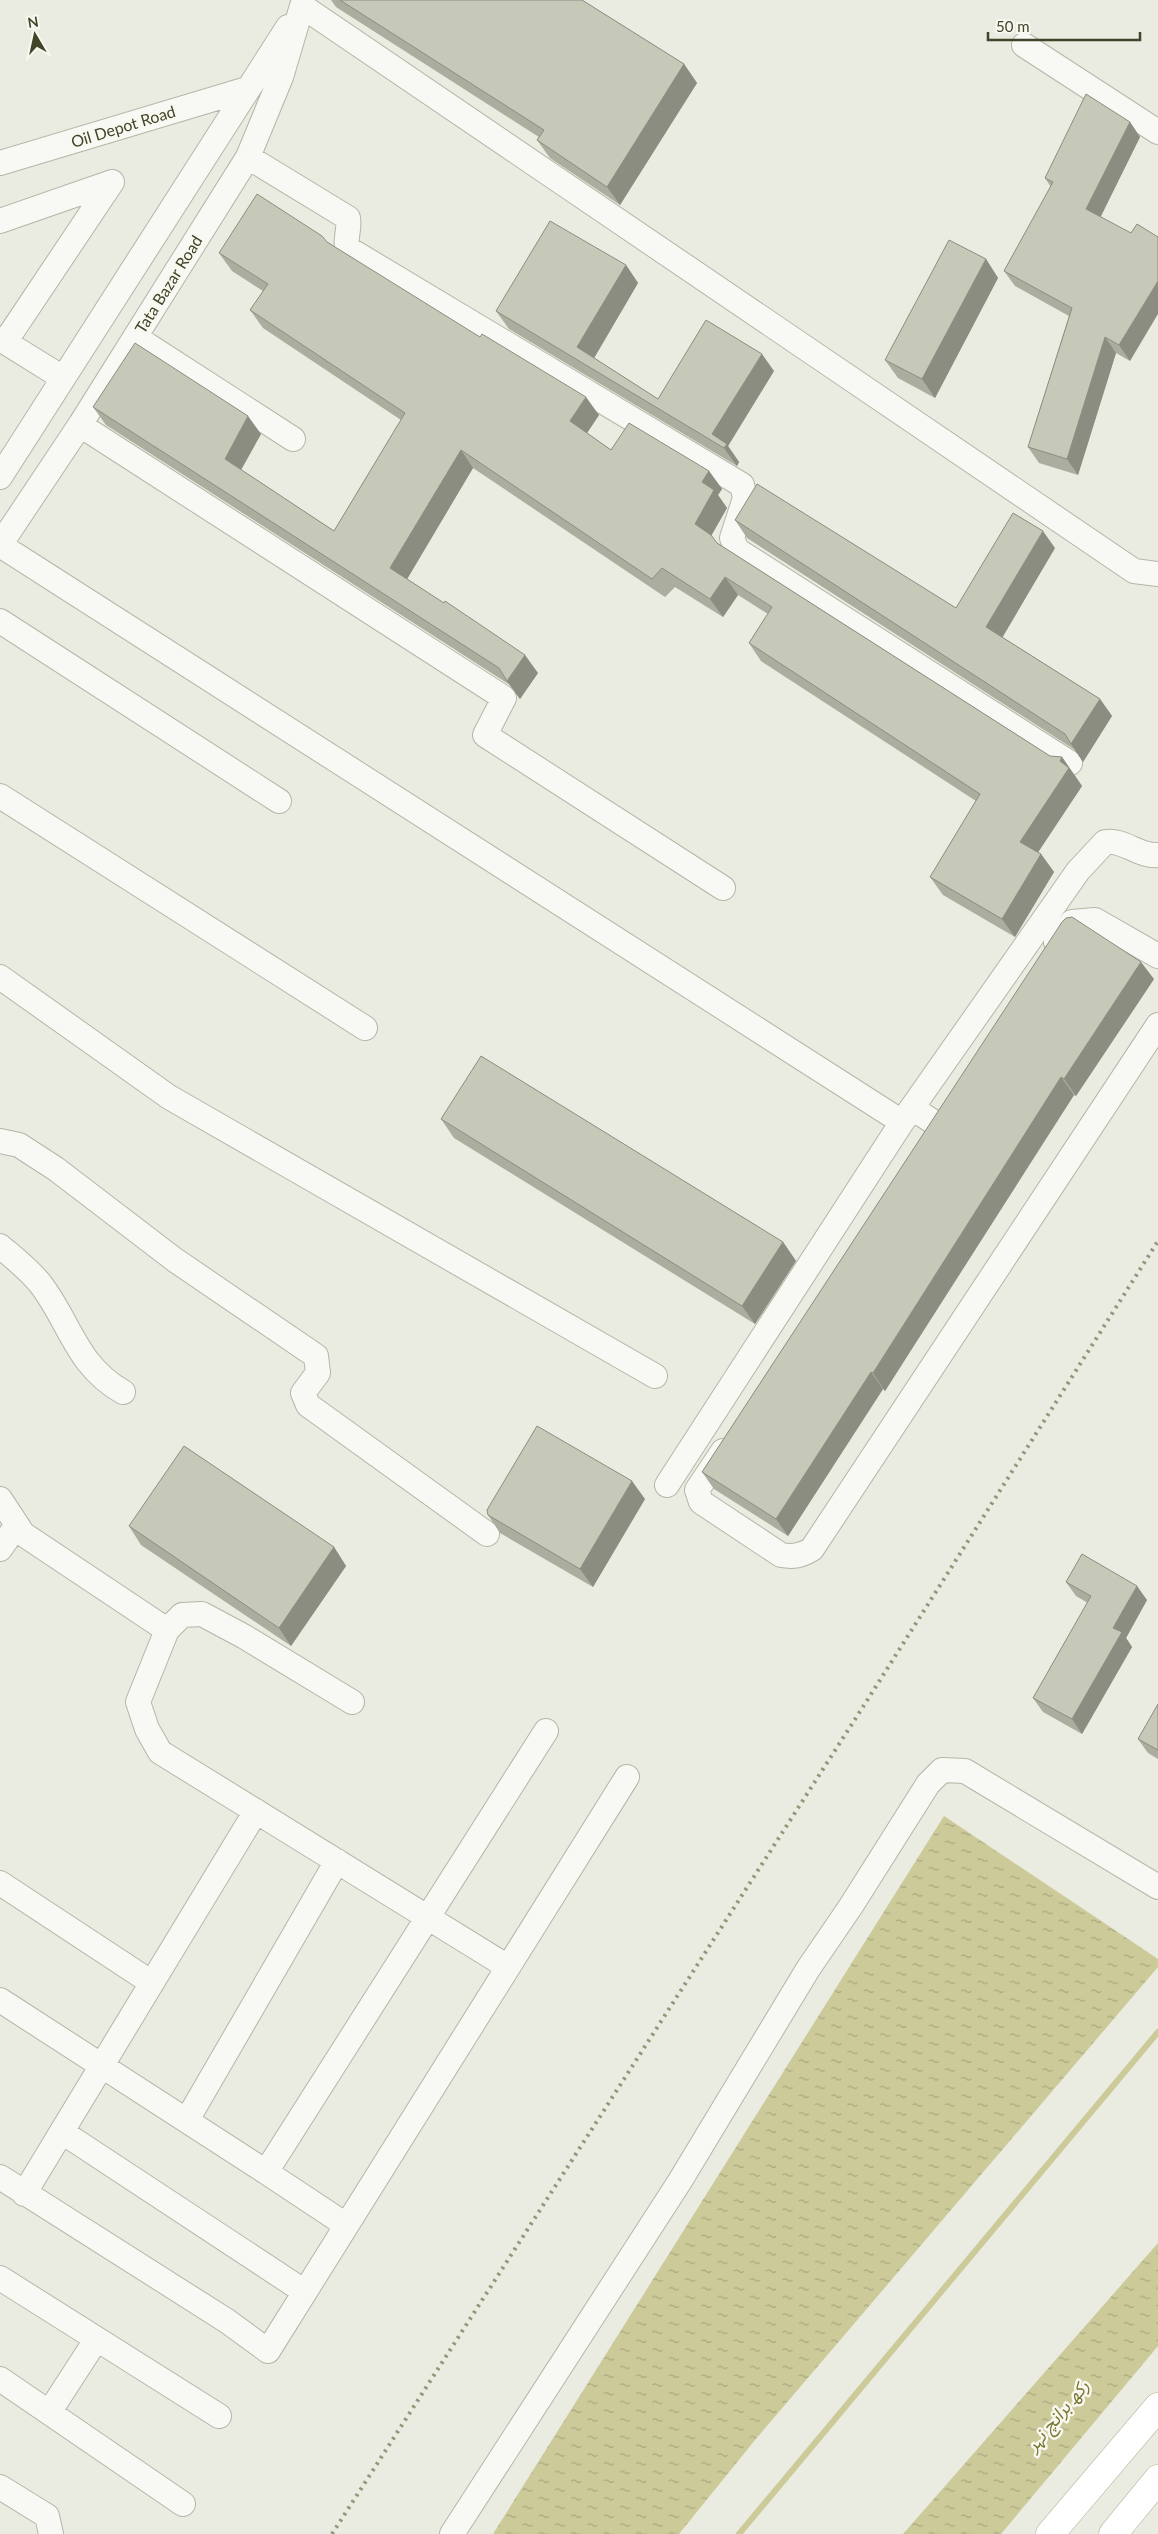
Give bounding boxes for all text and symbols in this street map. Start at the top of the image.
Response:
north arrow [10,10,60,60]
scale bar [988,10,1140,42]
text: N [26,12,40,31]
text: 50 m [996,17,1030,35]
street label: Oil Depot Road [69,101,177,151]
street label: Tata Bazar Road [130,232,206,336]
water label: رکھ برانچ نہر [1020,2375,1096,2459]

